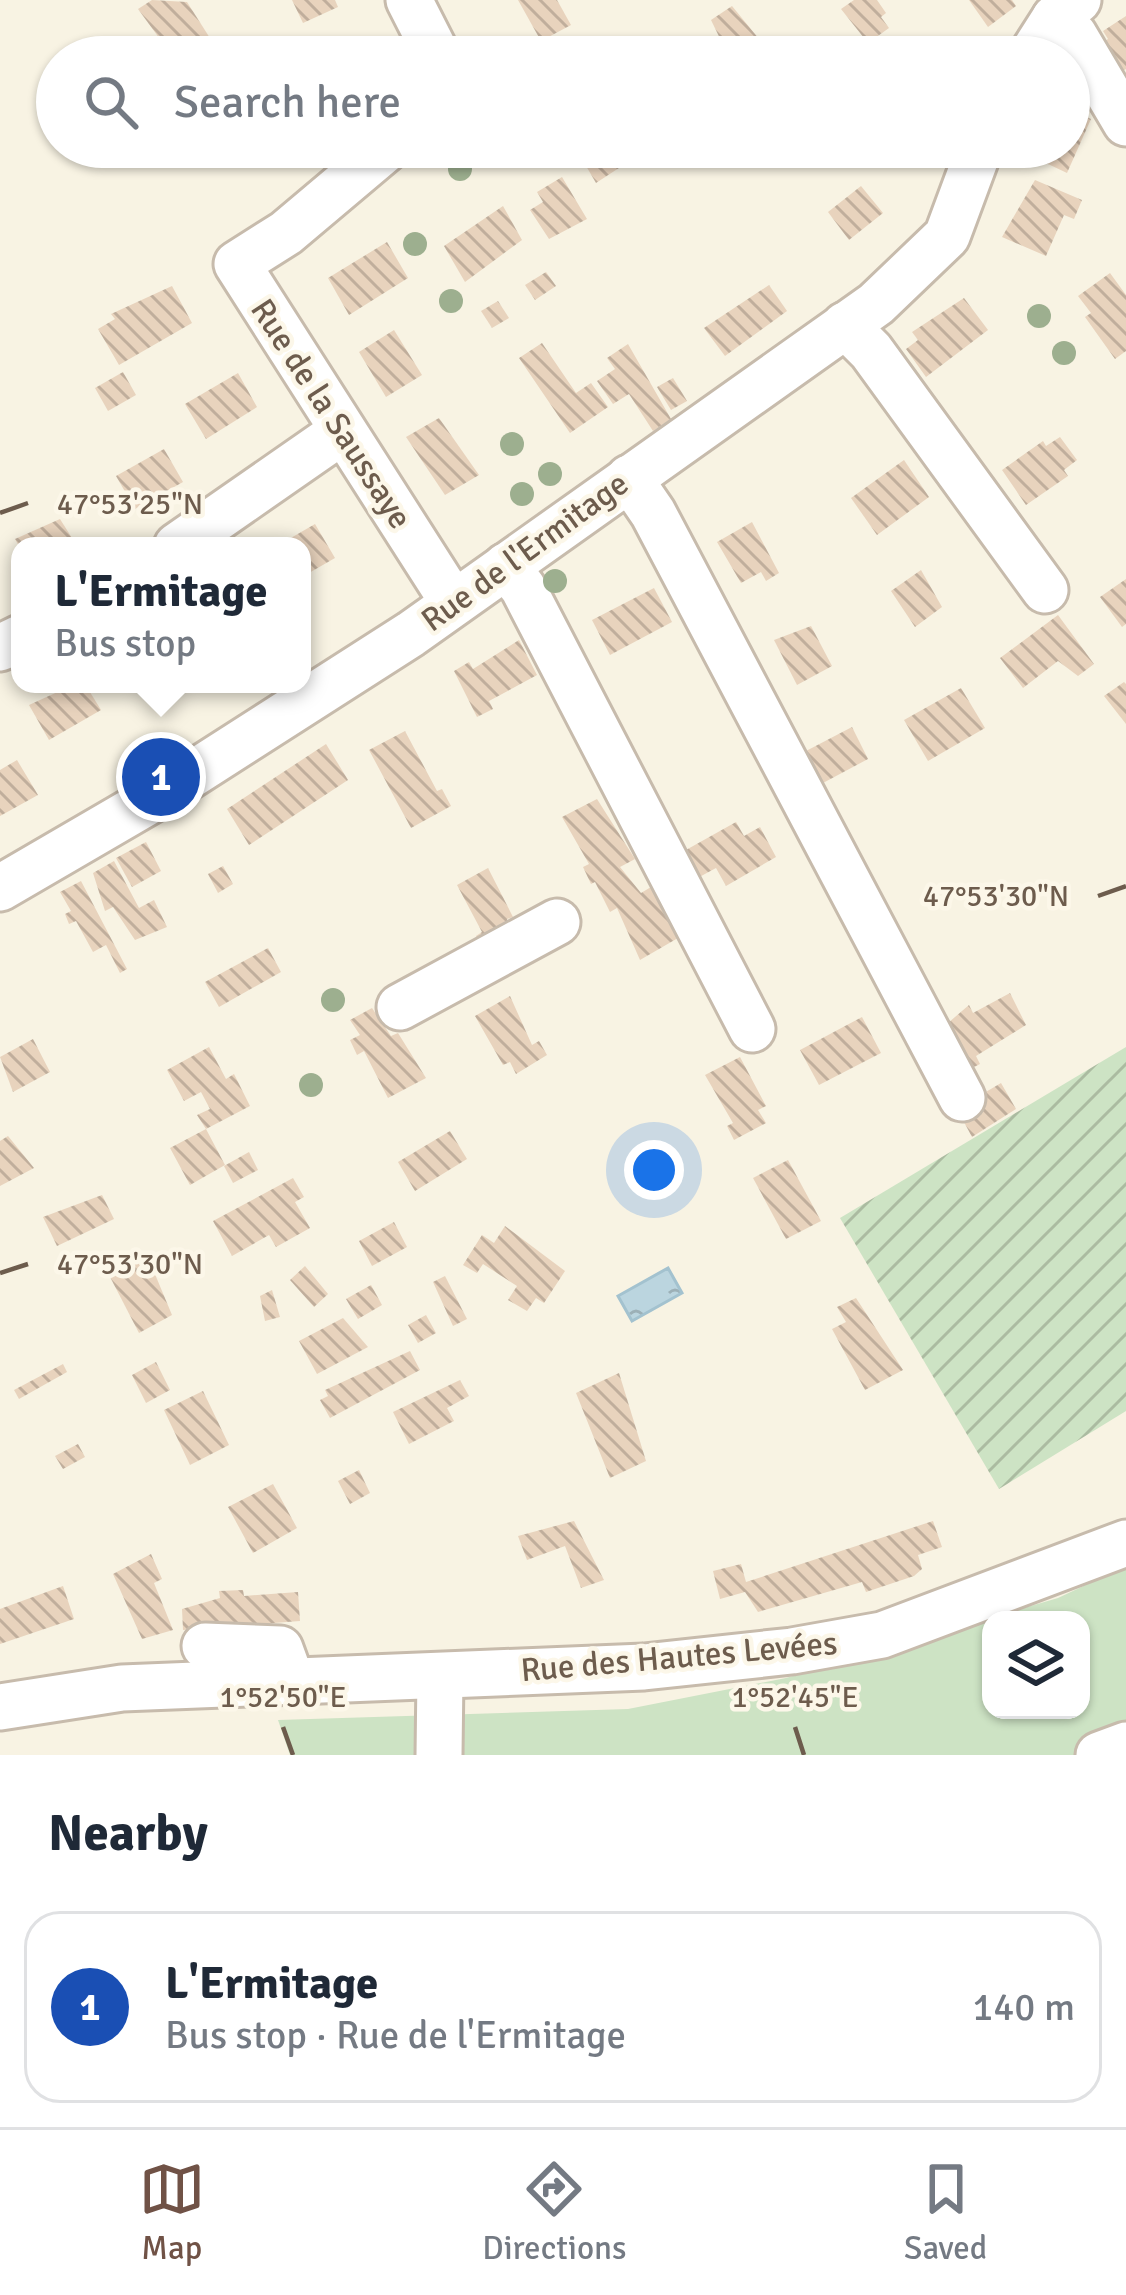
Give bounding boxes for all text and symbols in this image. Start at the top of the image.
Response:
search box [36,36,1090,168]
icon: search [78,69,144,135]
text: Search here [174,75,401,130]
street label: Rue de la Saussaye [241,291,421,537]
street label: Rue de l'Ermitage [414,463,636,641]
text: 47°53'25"N [57,486,203,523]
popup [11,537,311,693]
text: L'Ermitage [54,564,268,619]
text: Bus stop [54,619,196,667]
pin: 1 [122,732,200,822]
text: 47°53'30"N [923,878,1069,915]
your location [624,1140,684,1200]
text: 47°53'30"N [57,1246,203,1283]
map controls [982,1611,1090,1719]
button: layers [982,1611,1090,1719]
street label: Rue des Hautes Levées [519,1623,839,1691]
text: 1°52'50"E [220,1679,346,1716]
text: 1°52'45"E [732,1679,858,1716]
text: Nearby [48,1802,208,1865]
text: L'Ermitage [165,1956,378,2011]
text: 1 [79,1983,101,2031]
text: 140 m [972,1983,1075,2031]
text: Bus stop · Rue de l'Ermitage [165,2011,626,2059]
tab: Map [139,2156,205,2269]
tab: Directions [482,2156,627,2269]
tab: Saved [904,2156,987,2269]

